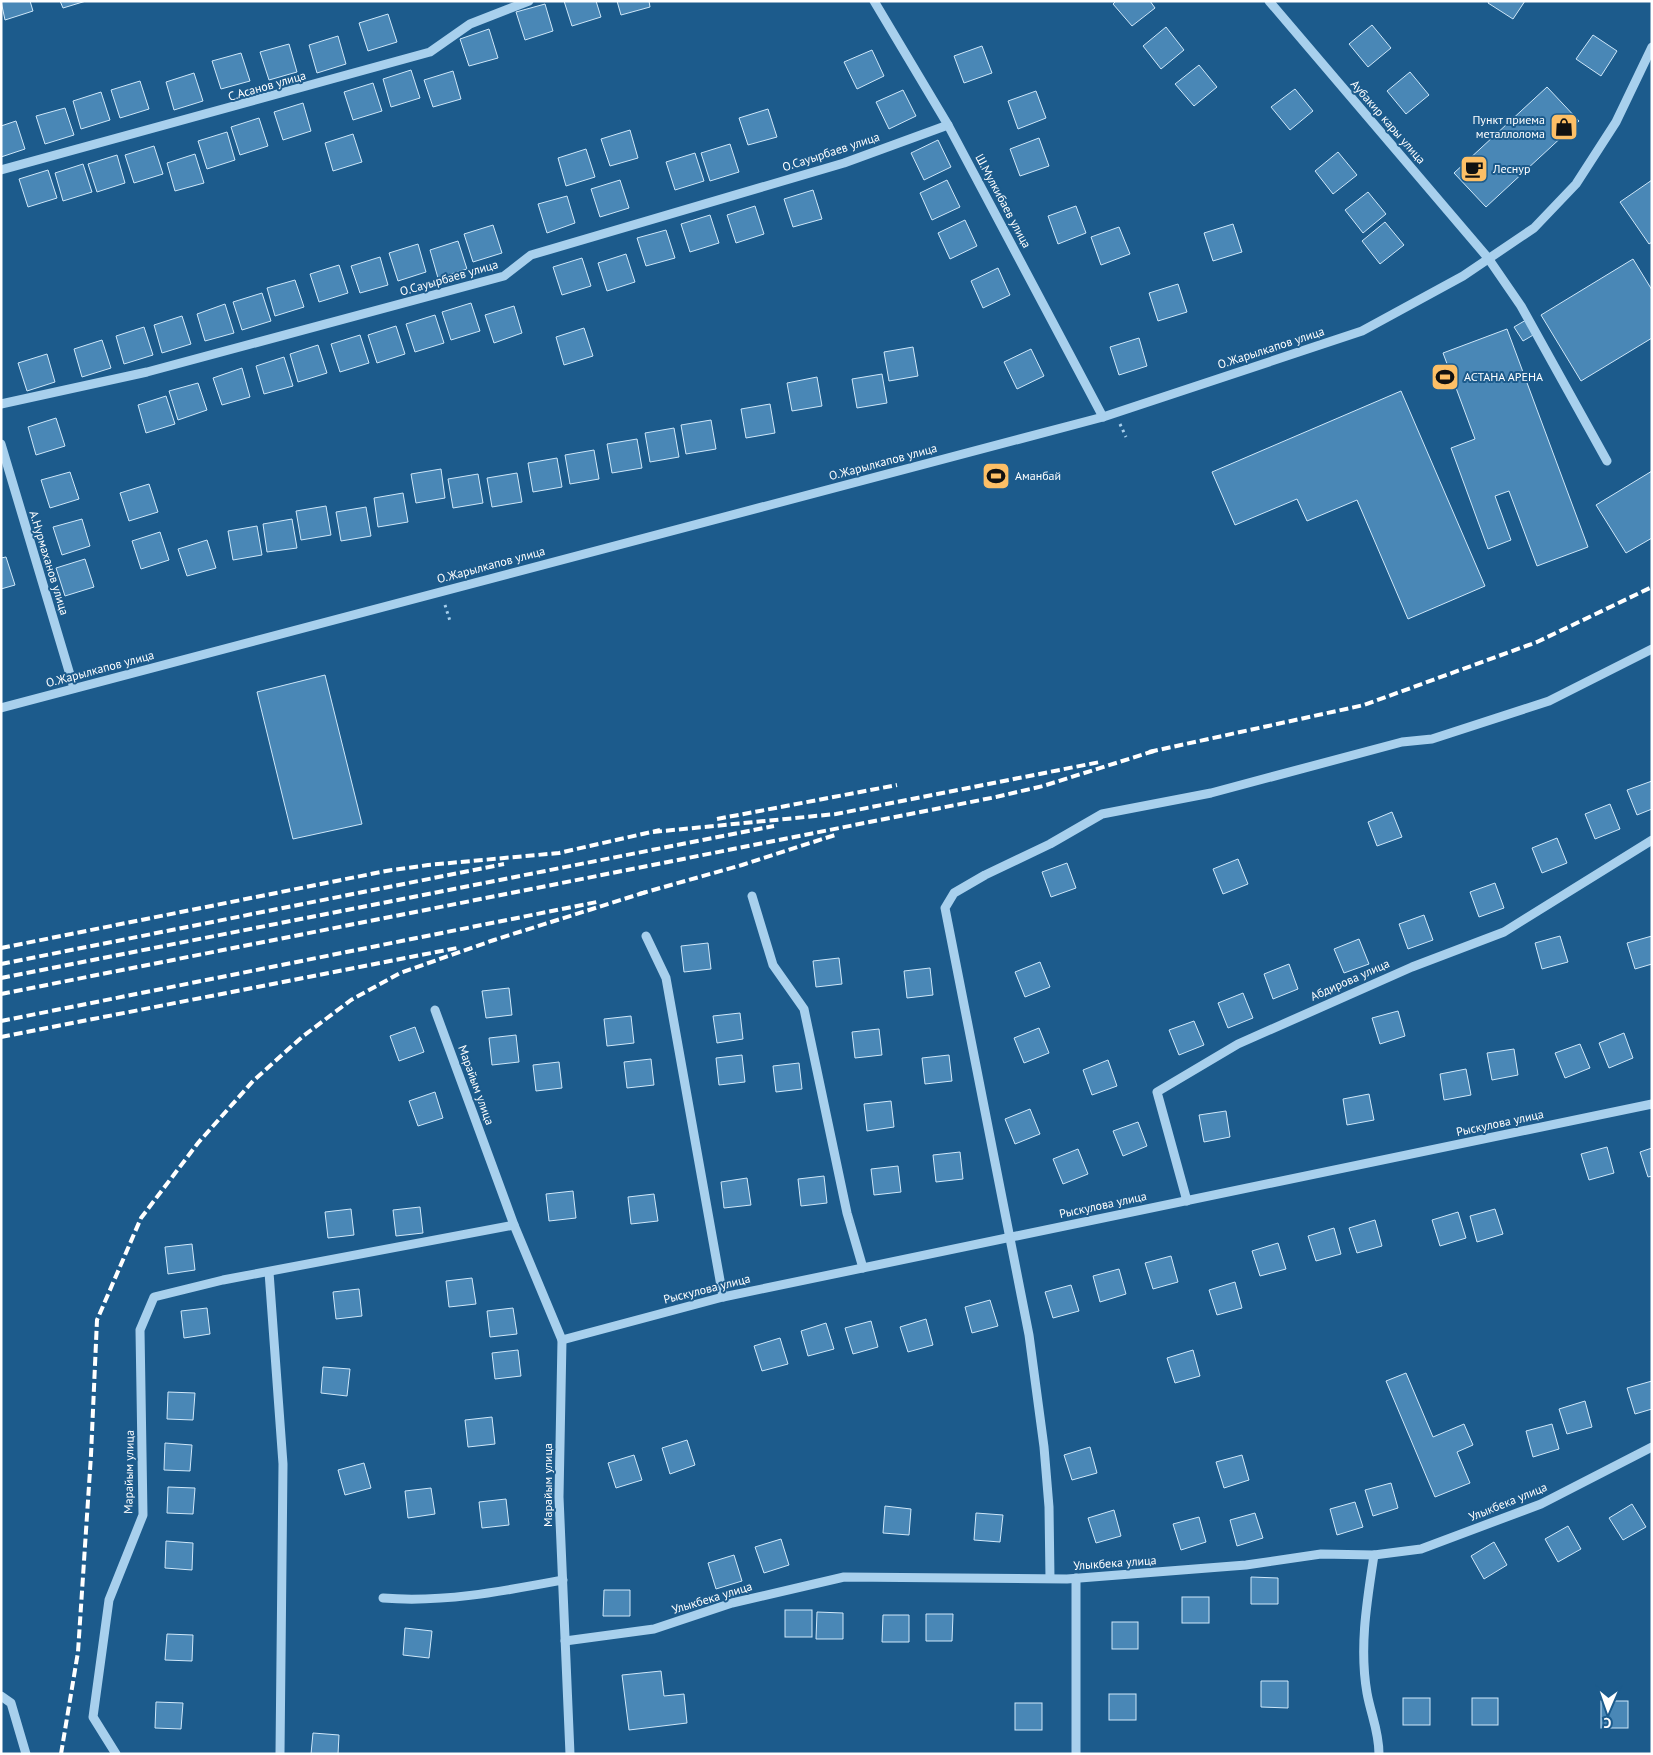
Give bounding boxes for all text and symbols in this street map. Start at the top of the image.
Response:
street label: С.Асанов улица [226,67,308,104]
street label: Аубакир кары улица [1348,77,1429,167]
place label: Пункт приема металлолома [1472,112,1545,141]
shop icon: Пункт приема металлолома [1549,112,1579,142]
street label: О.Сауырбаев улица [780,129,881,174]
street label: Ш.Мулкибаев улица [972,151,1035,250]
cafe icon: Леснур [1459,154,1489,184]
place label: Леснур [1492,161,1530,176]
street label: О.Сауырбаев улица [398,256,500,299]
street label: О.Жарылкапов улица [1216,323,1326,372]
sports icon: АСТАНА АРЕНА [1430,362,1460,392]
place label: АСТАНА АРЕНА [1464,369,1543,384]
street label: О.Жарылкапов улица [827,440,939,483]
sports icon: Аманбай [981,461,1011,491]
place label: Аманбай [1015,468,1061,483]
street label: А.Нурмаханов улица [26,509,73,617]
street label: О.Жарылкапов улица [435,543,547,586]
street label: О.Жарылкапов улица [44,647,156,690]
street label: Абдирова улица [1308,955,1392,1004]
street label: Марайым улица [455,1043,498,1127]
street label: Рыскулова улица [1455,1106,1545,1139]
street label: Рыскулова улица [1058,1188,1148,1221]
street label: Рыскулова улица [662,1270,752,1307]
street label: Марайым улица [120,1430,137,1514]
street label: Марайым улица [540,1443,555,1527]
street label: Улыкбека улица [1466,1479,1549,1524]
street label: Улыкбека улица [1073,1552,1157,1573]
street label: Улыкбека улица [670,1578,754,1617]
north arrow [1583,1685,1633,1735]
text: С [1603,1714,1612,1732]

